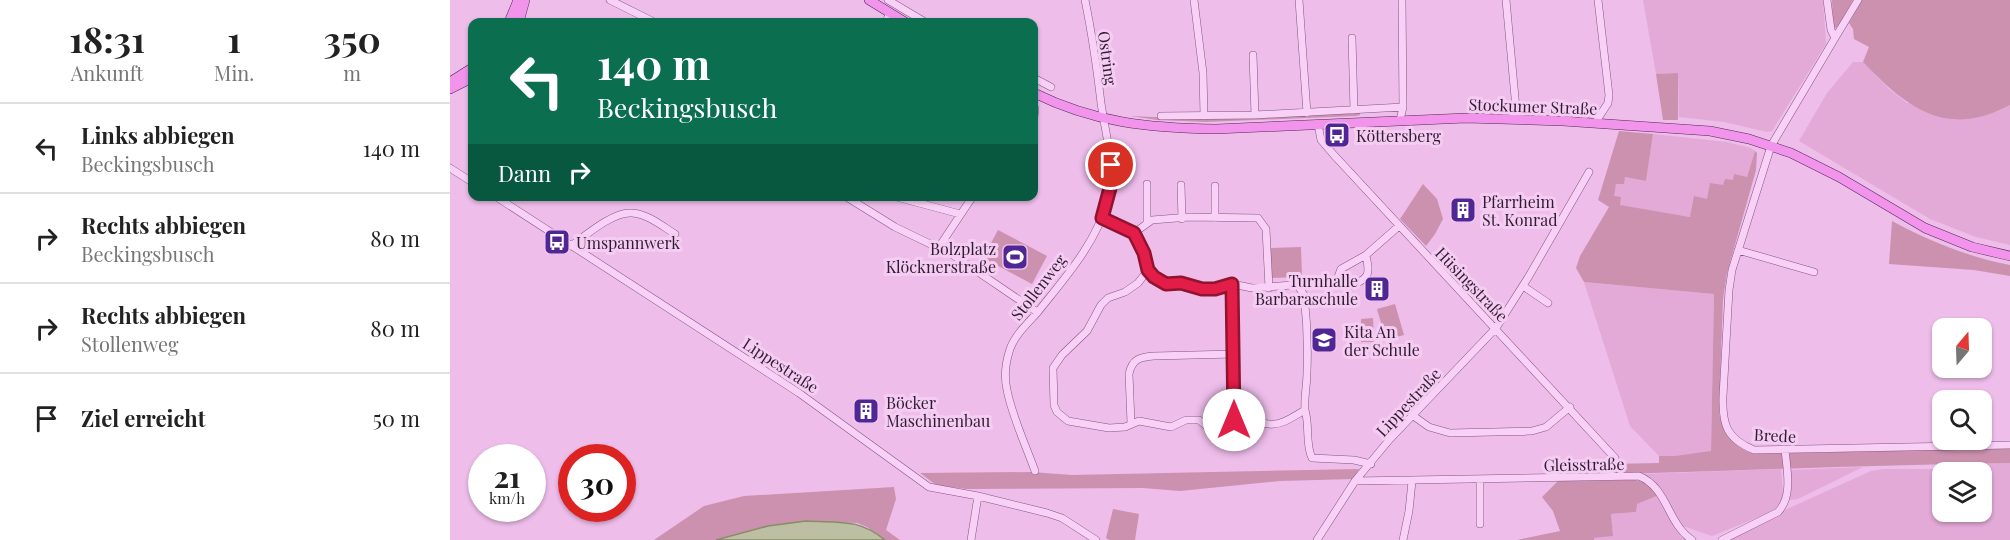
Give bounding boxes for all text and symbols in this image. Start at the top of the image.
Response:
text: 18:31 [69,14,145,62]
text: 1 [227,14,241,62]
text: 350 [324,14,381,62]
street label: Ostring [1094,30,1122,87]
text: 140 m [597,35,710,91]
icon: left [498,42,576,120]
text: Ankunft [71,59,143,86]
text: Min. [214,59,254,86]
text: m [343,59,361,86]
text: Beckingsbusch [597,89,777,125]
street label: Stockumer Straße [1468,93,1598,119]
text: Links abbiegen [81,120,235,150]
bus stop icon: Köttersberg [1322,120,1352,150]
place label: Köttersberg [1356,125,1442,146]
icon: left [30,132,63,165]
text: 140 m [363,133,420,163]
pin [1085,139,1136,190]
icon: arrive [1094,148,1127,181]
text: Beckingsbusch [81,150,215,177]
icon: right [563,156,596,189]
text: Dann [498,158,551,188]
place label: Pfarrheim St. Konrad [1482,191,1558,230]
building icon: Pfarrheim St. Konrad [1448,195,1478,225]
text: Rechts abbiegen [81,210,246,240]
icon: right [30,222,63,255]
text: 80 m [370,223,420,253]
bus stop icon: Umspannwerk [542,227,572,257]
place label: Umspannwerk [576,232,680,253]
place label: Bolzplatz Klöcknerstraße [886,238,996,277]
text: Beckingsbusch [81,240,215,267]
sports icon: Bolzplatz Klöcknerstraße [1000,242,1030,272]
street label: Hüsingstraße [1431,242,1513,326]
street label: Stollenweg [1006,249,1071,324]
place label: Turnhalle Barbaraschule [1255,270,1358,309]
building icon: Turnhalle Barbaraschule [1362,274,1392,304]
text: Rechts abbiegen [81,300,246,330]
icon: right [30,312,63,345]
text: 80 m [370,313,420,343]
north arrow [1932,318,1992,378]
map controls [1932,318,1992,522]
place label: Kita An der Schule [1344,321,1420,360]
school or university icon: Kita An der Schule [1309,325,1339,355]
text: Stollenweg [81,330,179,357]
street label: Lippestraße [739,333,823,397]
street label: Lippestraße [1371,363,1445,441]
position arrow [1202,388,1266,452]
button: search [1932,390,1992,450]
place label: Böcker Maschinenbau [886,392,990,431]
building icon: Böcker Maschinenbau [851,396,881,426]
icon: arrive [30,402,63,435]
text: Ziel erreicht [81,403,205,433]
text: 50 m [373,403,420,433]
street label: Brede [1753,423,1797,447]
speed limit sign: 30 [558,444,636,522]
street label: Gleisstraße [1543,453,1625,475]
text: 21 [493,456,521,496]
button: layers [1932,462,1992,522]
text: km/h [489,488,525,508]

